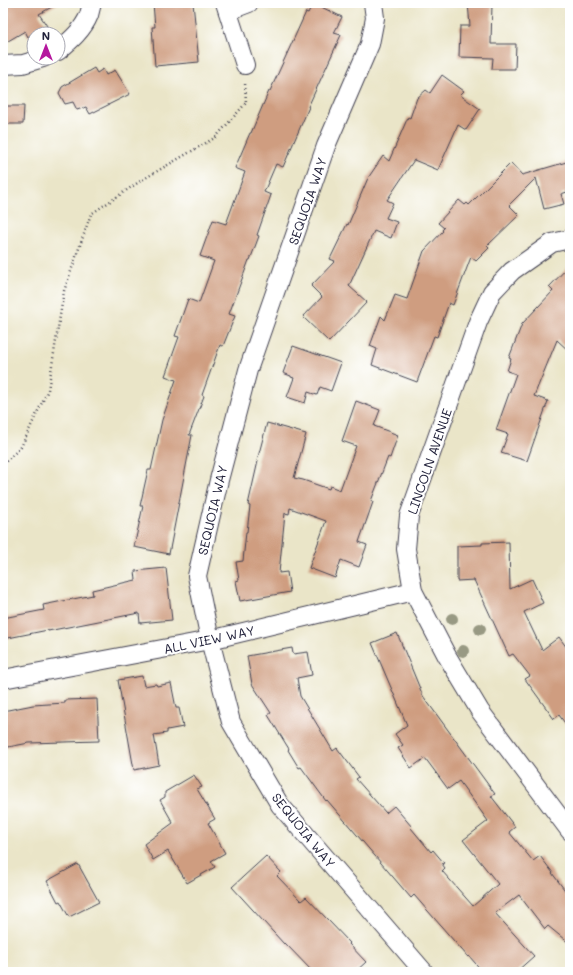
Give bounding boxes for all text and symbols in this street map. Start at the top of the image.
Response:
north arrow [26,26,66,66]
text: N [42,28,50,43]
street label: SEQUOIA WAY [284,155,330,247]
street label: LINCOLN AVENUE [403,406,455,516]
street label: SEQUOIA WAY [193,463,231,557]
street label: ALL VIEW WAY [162,621,256,657]
street label: SEQUOIA WAY [269,789,339,871]

